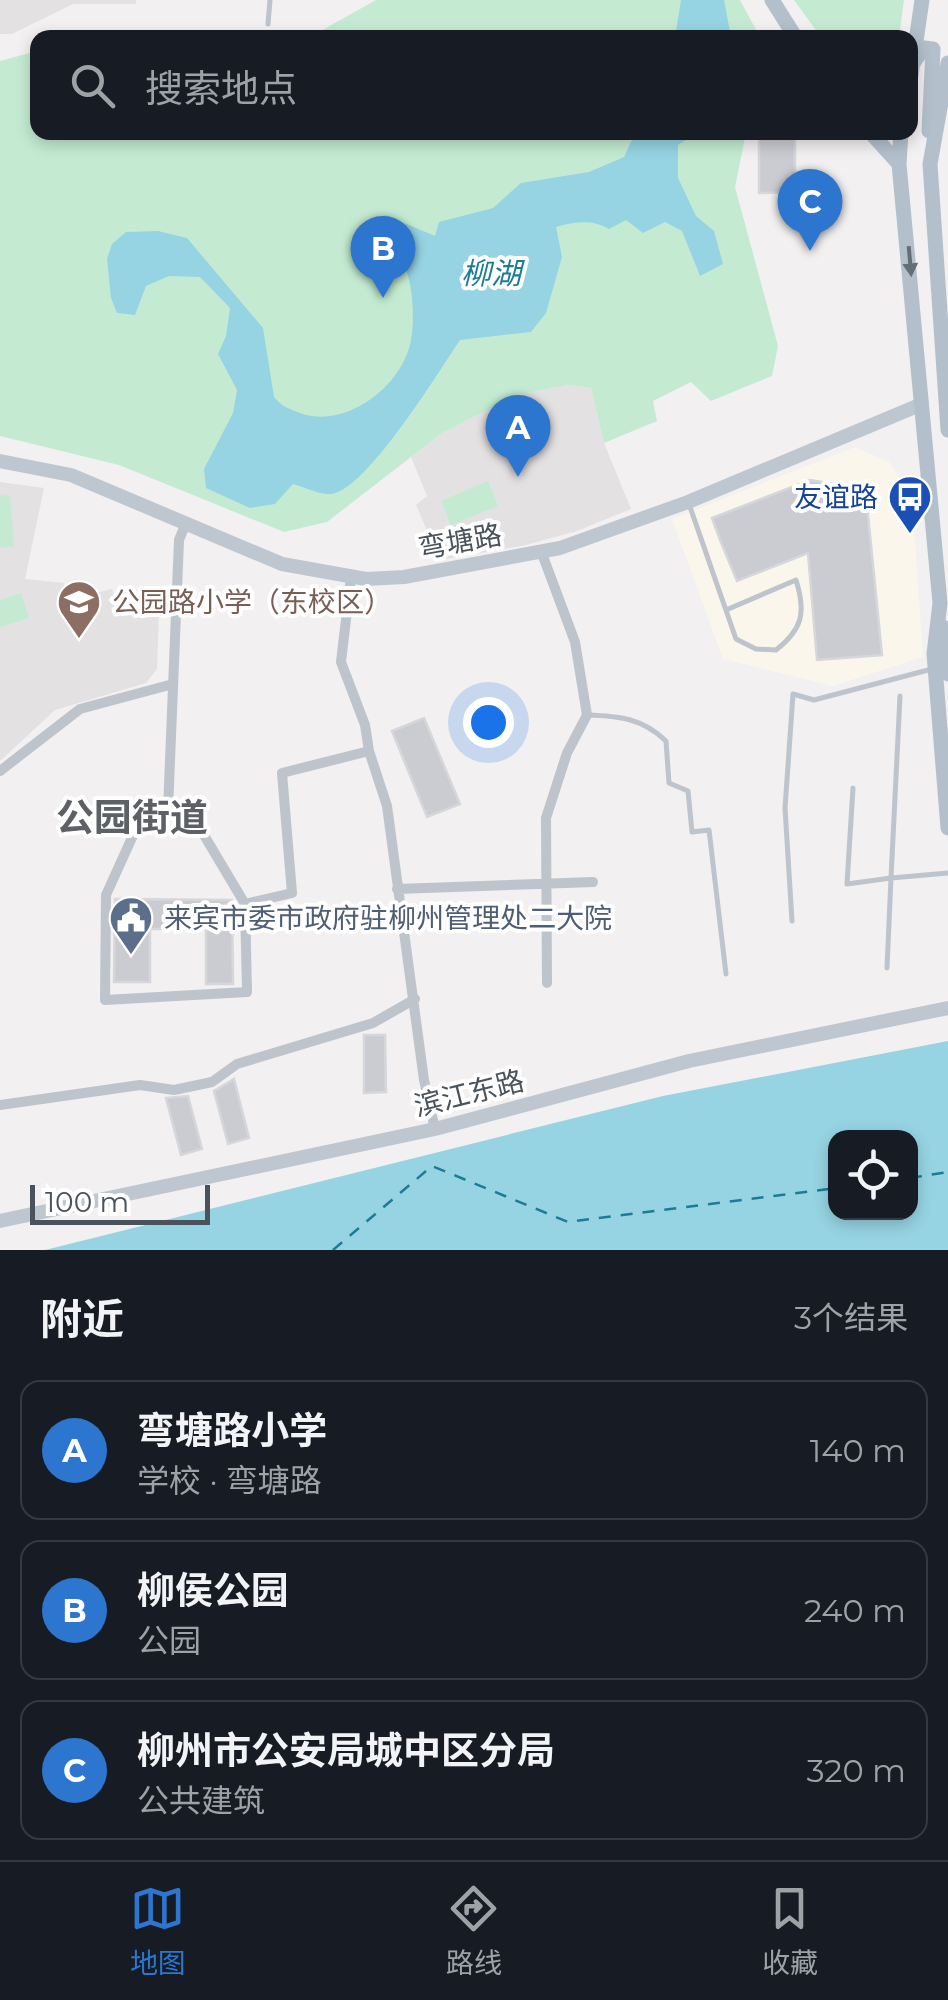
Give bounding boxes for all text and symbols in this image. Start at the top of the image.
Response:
search box [30,30,918,140]
icon: search [65,58,120,113]
text: 搜索地点 [145,65,297,112]
pin: C [778,168,842,251]
pin: B [350,216,416,298]
one-way arrow [902,245,918,277]
water label: 柳湖 [461,255,525,292]
pin: A [486,394,550,477]
bus stop icon: 友谊路 [887,474,933,535]
place label: 友谊路 [794,480,878,514]
street label: 弯塘路 [416,517,504,565]
school or university icon: 公园路小学（东校区） [56,579,102,640]
place label: 公园路小学（东校区） [112,585,392,619]
your location [463,697,514,748]
district label: 公园街道 [56,794,208,841]
public building icon: 来宾市委市政府驻柳州管理处二大院 [108,895,154,956]
place label: 来宾市委市政府驻柳州管理处二大院 [164,901,612,935]
street label: 滨江东路 [411,1063,527,1123]
map controls [828,1130,918,1220]
button: locate [828,1130,918,1220]
scale bar [30,1180,210,1224]
text: 100 m [45,1185,129,1219]
text: 附近 [40,1293,124,1345]
text: 3个结果 [794,1298,908,1337]
text: 弯塘路小学 [137,1407,327,1454]
text: A [62,1431,87,1470]
text: 140 m [810,1431,906,1470]
text: 学校 · 弯塘路 [137,1461,322,1500]
text: 柳侯公园 [137,1567,289,1614]
text: B [62,1591,87,1630]
text: 240 m [804,1591,906,1630]
text: 公园 [137,1621,201,1660]
text: 柳州市公安局城中区分局 [137,1727,555,1774]
text: C [63,1751,86,1790]
text: 320 m [806,1751,906,1790]
text: 公共建筑 [137,1781,265,1820]
tab: 地图 [130,1881,186,1981]
tab: 路线 [446,1881,502,1981]
tab: 收藏 [762,1881,818,1981]

